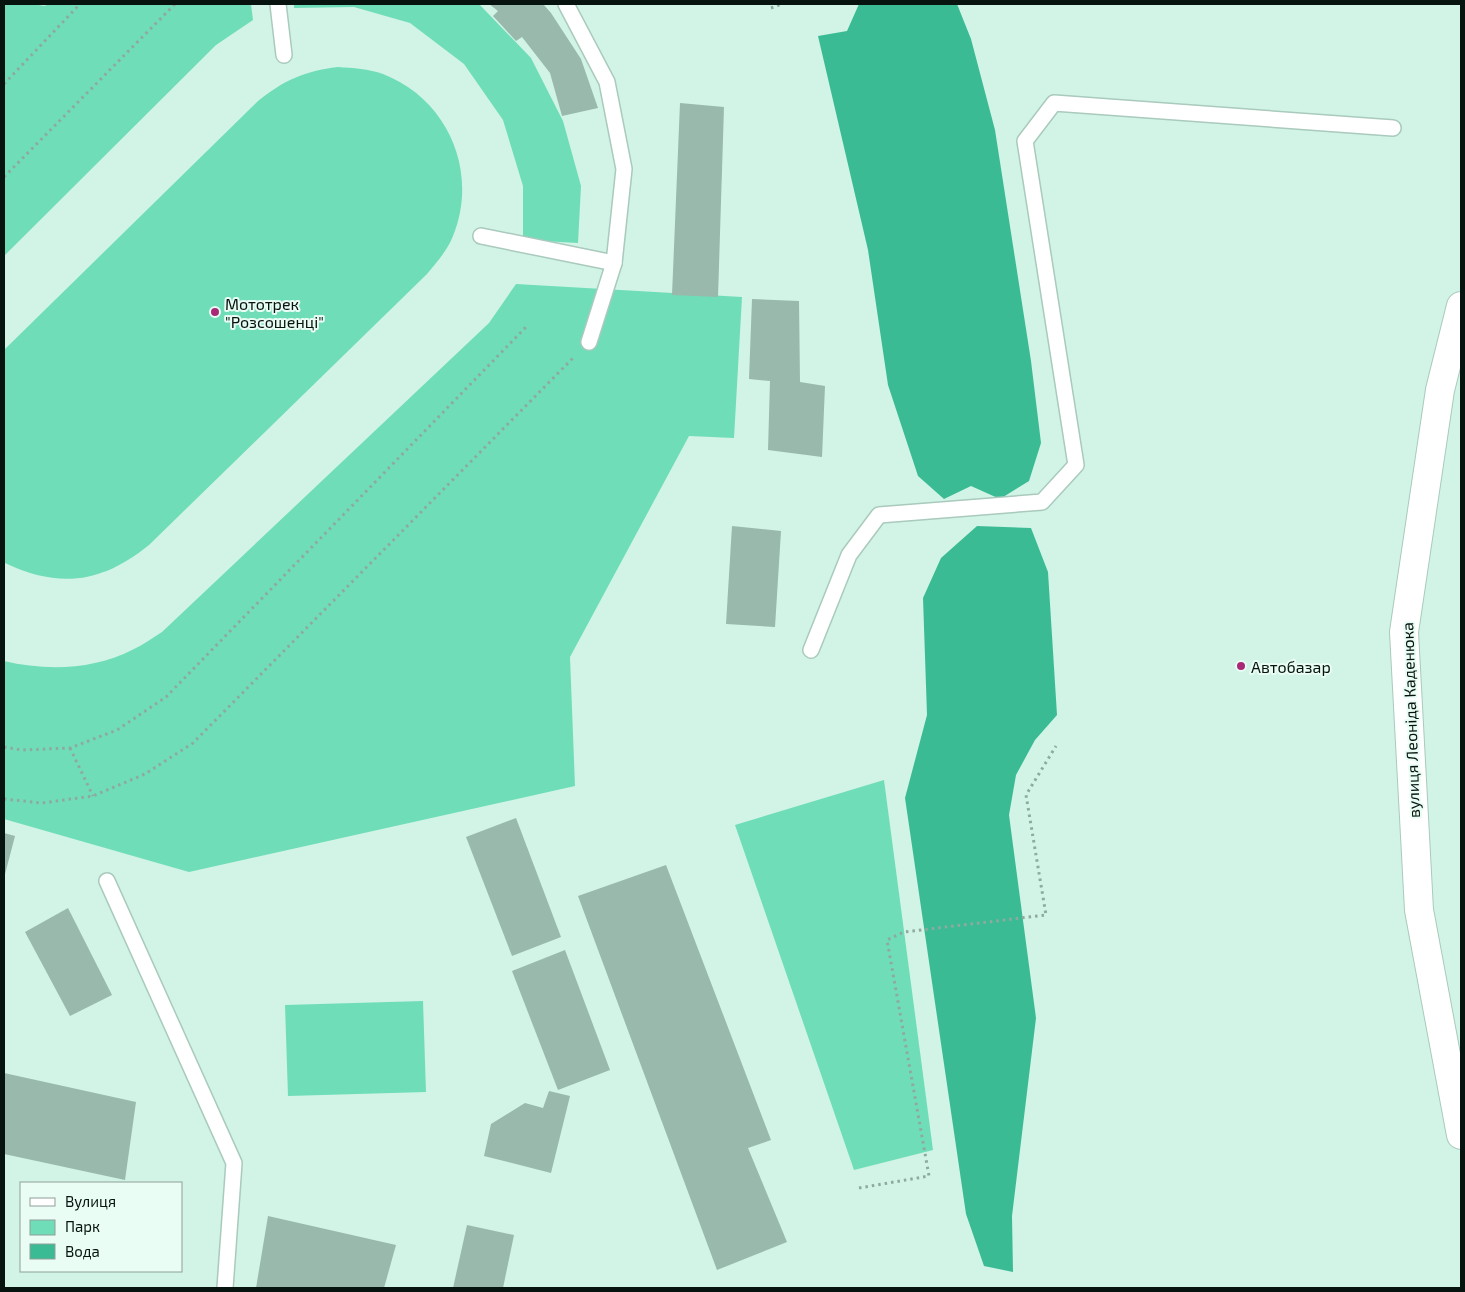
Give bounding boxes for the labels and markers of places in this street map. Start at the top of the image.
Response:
place label: Мототрек "Розсошенці" [225,294,324,331]
marker: Мототрек "Розсошенці" [209,306,221,318]
place label: Автобазар [1251,657,1331,676]
marker: Автобазар [1235,660,1247,672]

